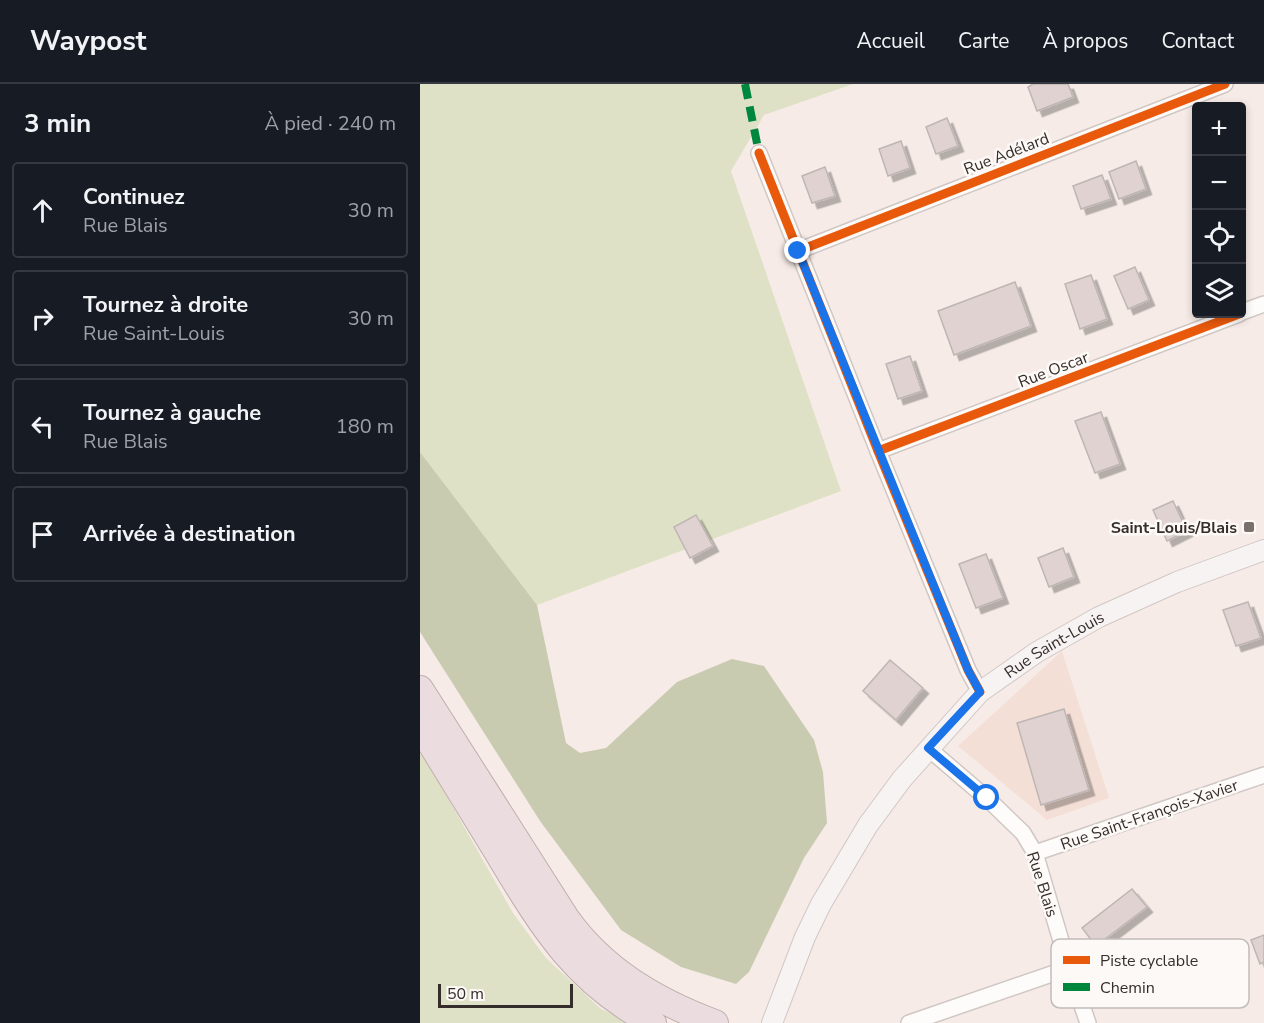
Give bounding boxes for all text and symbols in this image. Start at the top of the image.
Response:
text: Waypost [30,22,147,60]
text: Accueil [856,27,925,55]
text: Carte [958,27,1009,55]
text: À propos [1042,27,1128,55]
text: Contact [1161,27,1234,55]
map controls [1192,102,1246,318]
button: + [1192,102,1246,156]
text: 3 min [24,106,91,141]
text: À pied · 240 m [265,110,396,137]
street label: Rue Adélard [960,128,1052,180]
button: − [1192,156,1246,210]
text: Continuez [83,182,185,212]
icon: ahead [26,194,59,227]
text: 30 m [348,197,394,224]
button: locate [1192,210,1246,264]
text: Rue Blais [83,212,168,239]
route end [784,237,810,263]
button: layers [1192,264,1246,318]
text: Tournez à droite [83,290,248,320]
icon: right [26,302,59,335]
text: 30 m [348,305,394,332]
text: Rue Saint-Louis [83,320,225,347]
street label: Rue Oscar [1015,346,1092,393]
text: Tournez à gauche [83,398,261,428]
icon: left [26,410,59,443]
text: 180 m [336,413,394,440]
text: Rue Blais [83,428,168,455]
place label: Saint-Louis/Blais [1111,517,1237,539]
icon: arrive [26,518,59,551]
text: Arrivée à destination [83,519,296,549]
marker: Saint-Louis/Blais [1242,520,1256,534]
street label: Rue Saint-Louis [1000,606,1108,684]
street label: Rue Saint-François-Xavier [1058,774,1241,856]
route start [973,784,999,810]
street label: Rue Blais [1021,849,1063,920]
legend [1051,939,1249,1008]
text: Piste cyclable [1100,950,1198,972]
text: Chemin [1100,977,1155,999]
scale bar [438,981,573,1008]
text: 50 m [447,983,484,1005]

